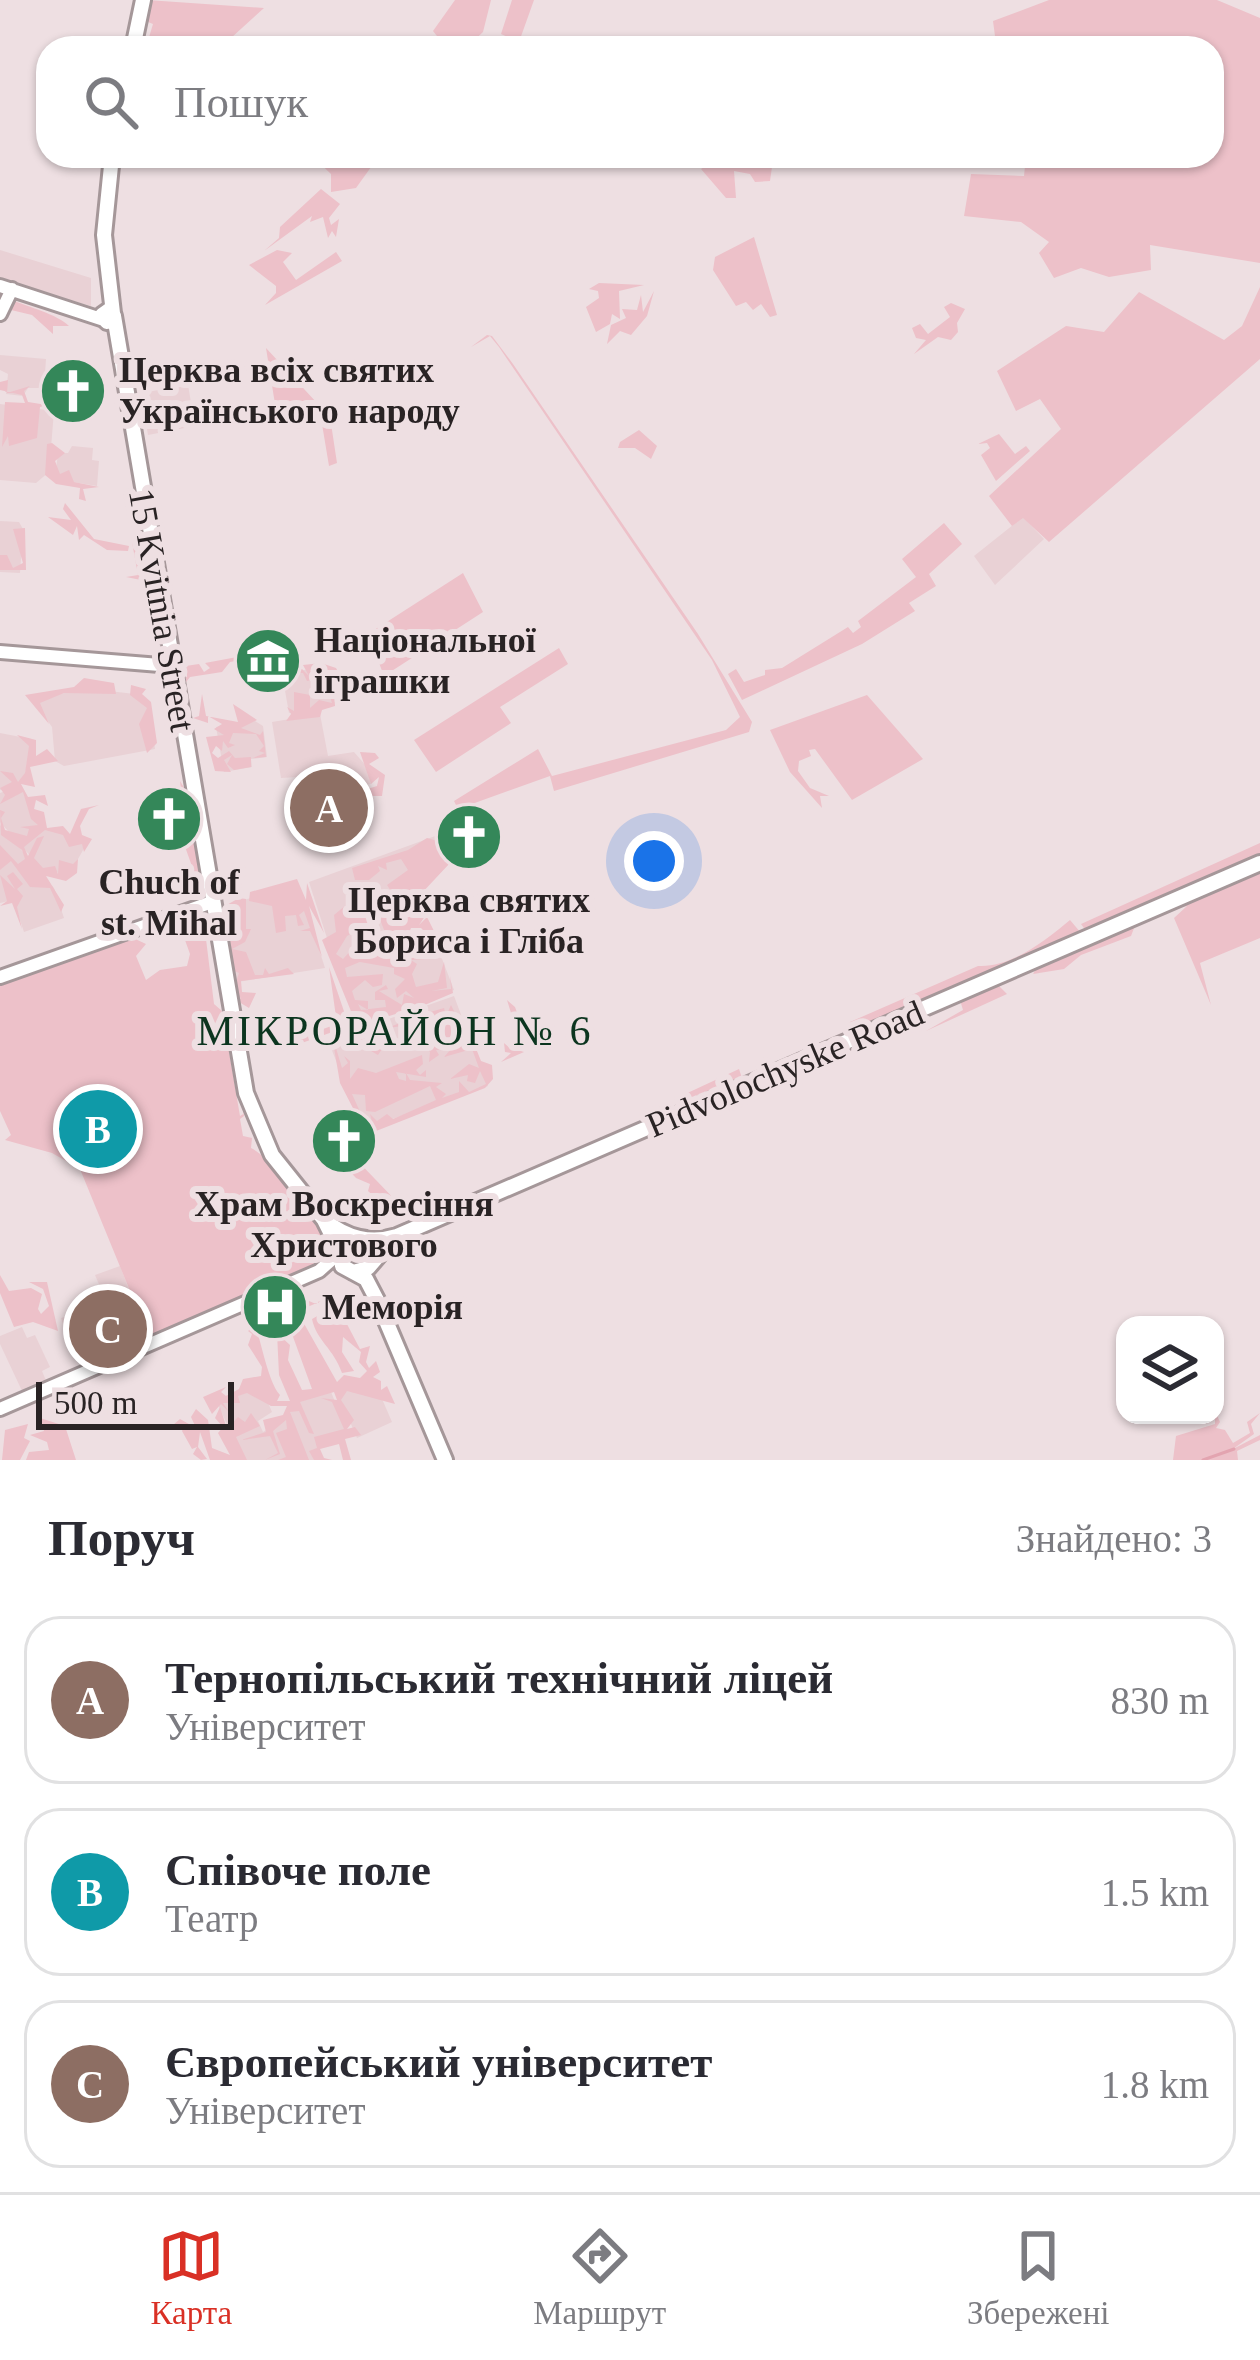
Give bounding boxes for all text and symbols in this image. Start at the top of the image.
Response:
search box [36,36,1224,168]
icon: search [78,69,144,135]
text: Пошук [174,77,308,127]
place label: Церква всіх святих Українського народу [119,350,460,431]
church icon: Церква всіх святих Українського народу [38,356,108,426]
street label: 15 Kvitnia Street [121,485,203,735]
place label: Національної іграшки [314,620,537,701]
museum icon: Національної іграшки [233,626,303,696]
pin: A [290,763,368,853]
church icon: Chuch of st. Mihal [134,784,204,854]
church icon: Церква святих Бориса і Гліба [434,802,504,872]
your location [624,831,684,891]
place label: Chuch of st. Mihal [98,862,241,943]
place label: Церква святих Бориса і Гліба [348,880,590,961]
street label: Pidvolochyske Road [640,993,930,1145]
district label: МІКРОРАЙОН № 6 [197,1008,593,1054]
pin: B [59,1084,137,1174]
church icon: Храм Воскресіння Христового [309,1106,379,1176]
place label: Храм Воскресіння Христового [194,1184,494,1265]
hospital icon: Меморія [240,1272,310,1342]
pin: C [69,1284,147,1374]
place label: Меморія [322,1287,463,1327]
map controls [1116,1316,1224,1424]
button: layers [1116,1316,1224,1424]
scale bar [36,1376,234,1429]
text: 500 m [54,1385,137,1421]
text: Поруч [48,1510,195,1566]
text: Знайдено: 3 [1016,1517,1212,1560]
text: Тернопільський технічний ліцей [165,1653,833,1703]
text: A [76,1679,104,1722]
text: 830 m [1110,1679,1209,1722]
text: Університет [165,1705,365,1748]
text: Співоче поле [165,1845,431,1895]
text: B [77,1871,103,1914]
text: 1.5 km [1101,1871,1209,1914]
text: Театр [165,1897,258,1940]
text: Європейський університет [165,2037,712,2087]
text: C [76,2063,104,2106]
text: 1.8 km [1101,2063,1209,2106]
text: Університет [165,2089,365,2132]
tab: Карта [150,2223,232,2332]
tab: Маршрут [533,2223,666,2332]
tab: Збережені [967,2223,1110,2332]

